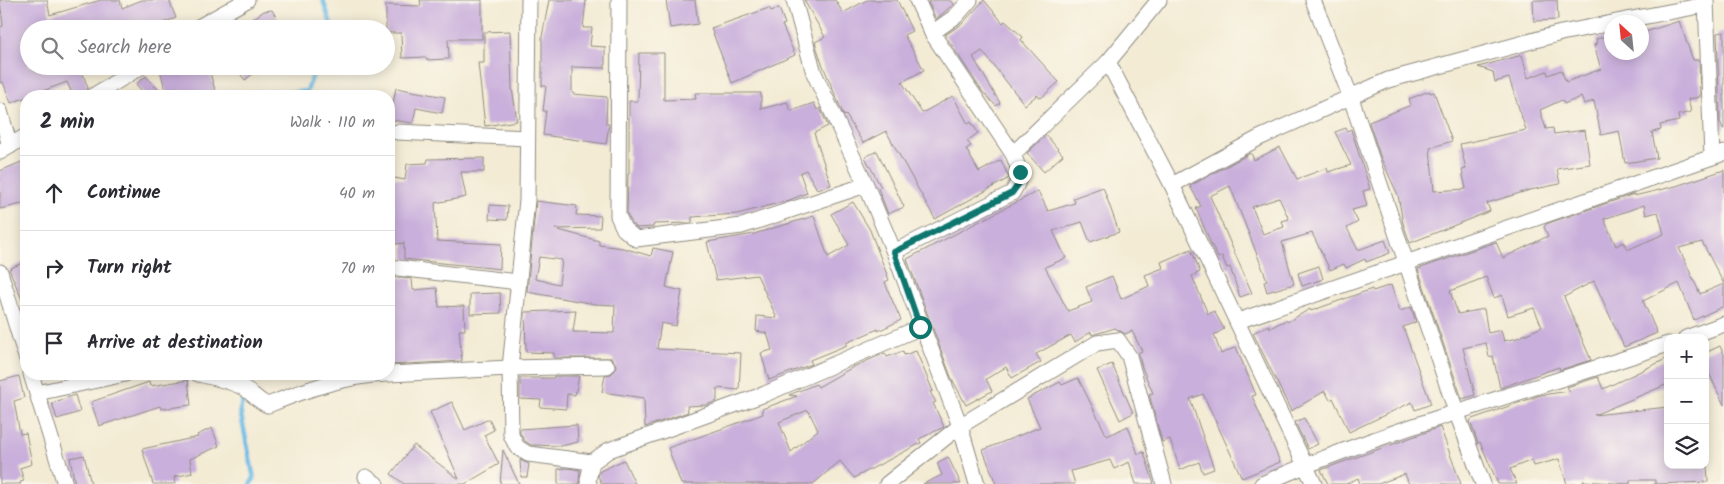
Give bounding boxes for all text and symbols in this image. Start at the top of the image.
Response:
north arrow [1604,15,1649,60]
search box [20,20,395,75]
text: Search here [78,33,172,63]
icon: search [38,34,66,62]
text: 2 min [40,106,95,139]
text: Walk · 110 m [290,110,375,135]
route end [1009,161,1032,184]
text: Continue [87,178,160,208]
icon: ahead [40,179,68,207]
text: 40 m [339,181,375,206]
text: Turn right [87,253,172,283]
icon: right [40,254,68,282]
text: 70 m [340,256,375,281]
route start [909,316,932,339]
text: Arrive at destination [87,328,263,358]
icon: arrive [40,329,68,357]
map controls [1664,334,1709,469]
button: + [1664,334,1709,379]
button: − [1664,379,1709,424]
button: layers [1664,424,1709,469]

